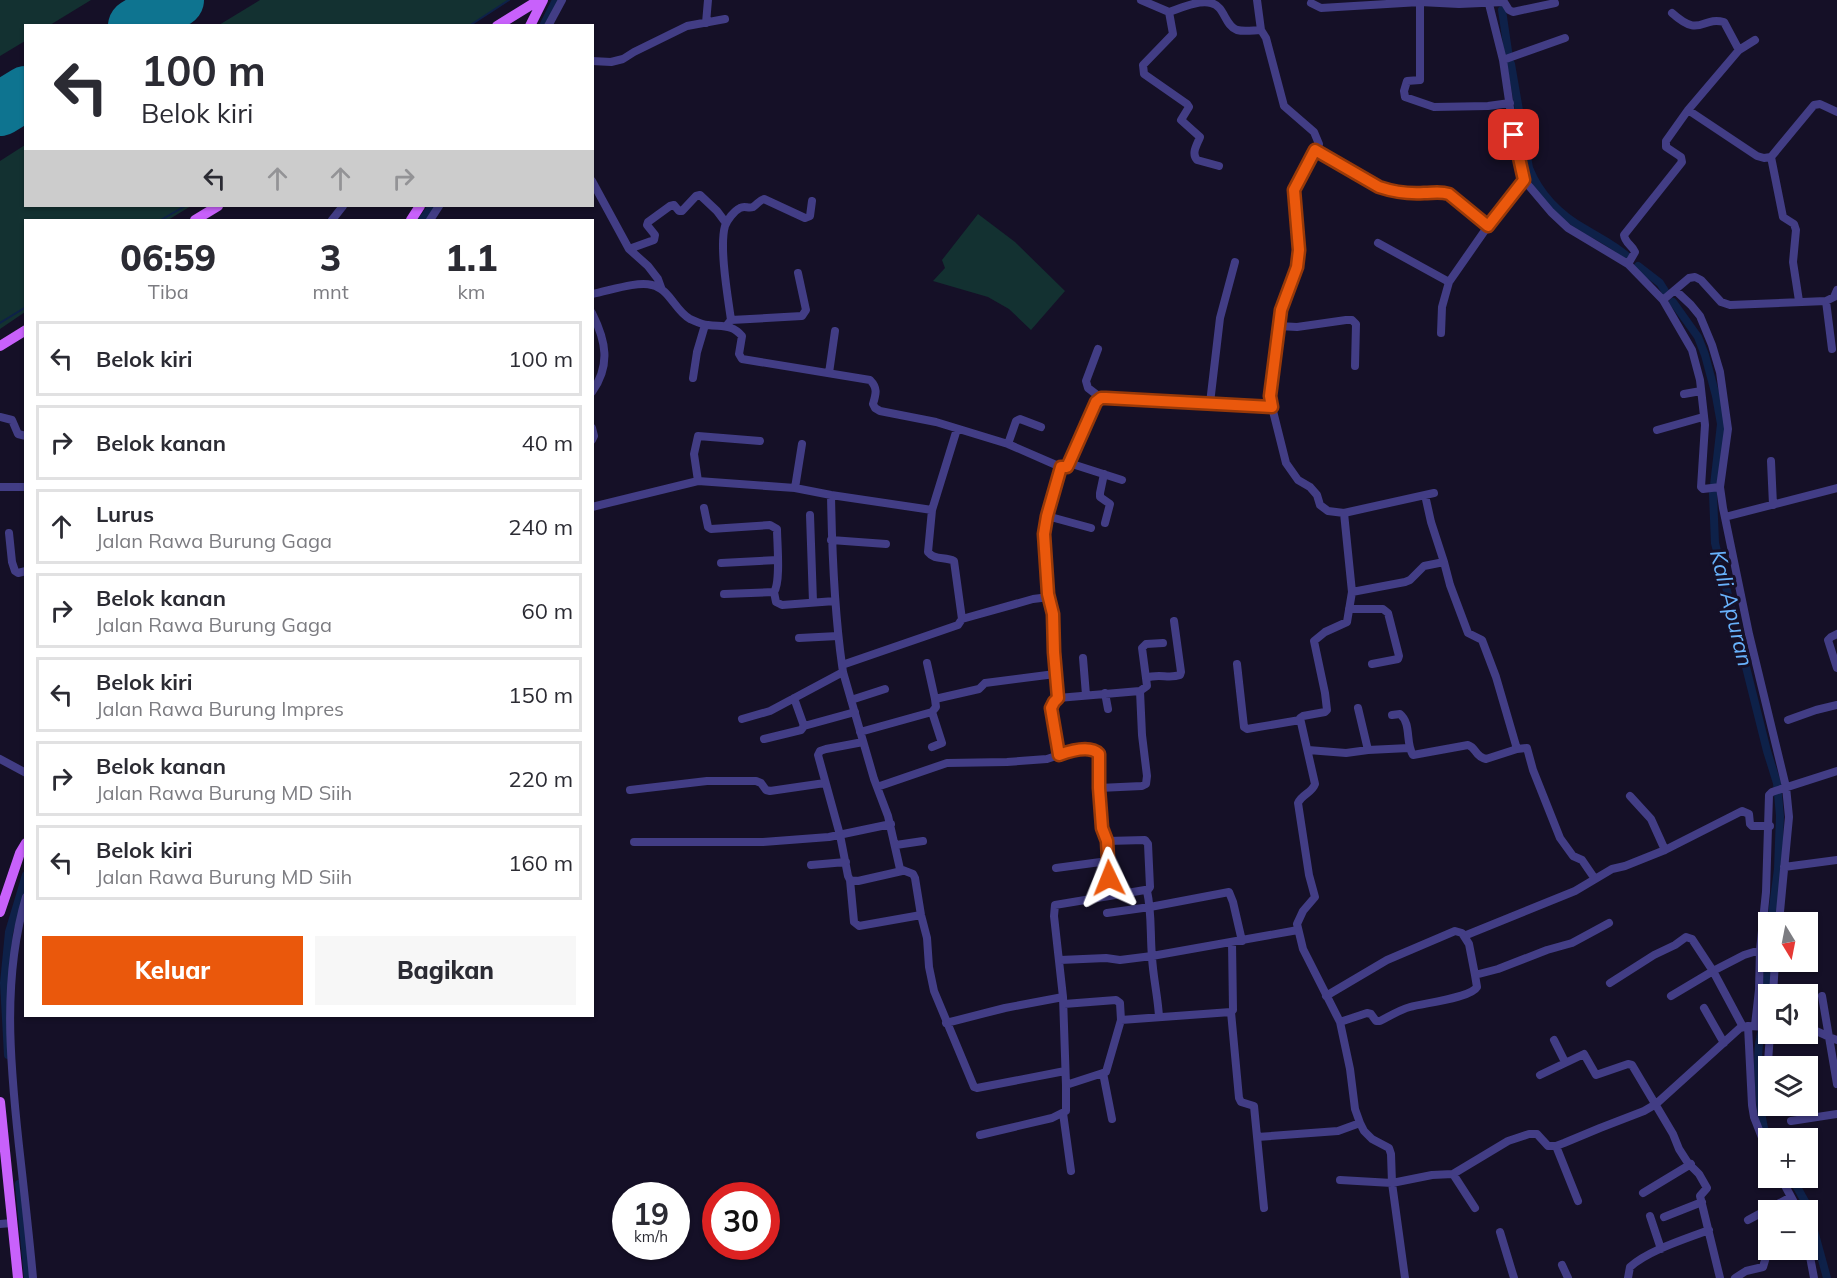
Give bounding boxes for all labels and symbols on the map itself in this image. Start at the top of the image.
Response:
pin [1488,109,1539,160]
water label: Kali Apuran [1704,547,1760,669]
position arrow [1077,846,1141,910]
north arrow [1758,912,1818,972]
speed limit sign: 30 [702,1182,780,1260]

